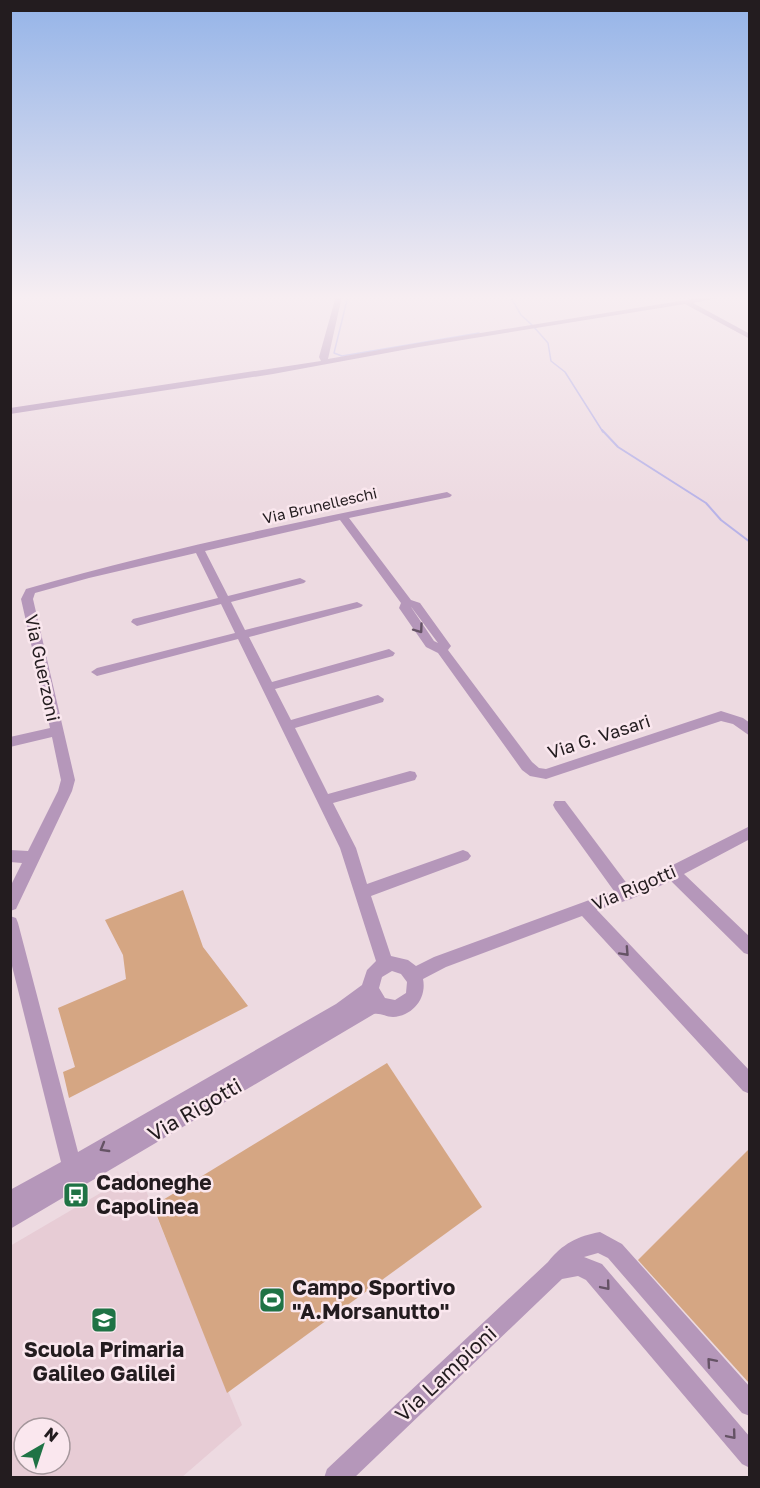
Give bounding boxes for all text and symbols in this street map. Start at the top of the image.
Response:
street label: Via Brunelleschi [261,483,379,527]
street label: Via Guerzoni [21,612,65,723]
one-way arrow [412,623,423,634]
street label: Via G. Vasari [545,709,653,763]
street label: Via Rigotti [588,859,679,915]
one-way arrow [618,945,629,956]
street label: Via Rigotti [143,1072,246,1147]
one-way arrow [100,1141,110,1152]
place label: Cadoneghe Capolinea [96,1169,212,1219]
bus stop icon: Cadoneghe Capolinea [61,1180,91,1210]
place label: Campo Sportivo "A.Morsanutto" [292,1274,455,1324]
one-way arrow [599,1279,610,1290]
sports icon: Campo Sportivo "A.Morsanutto" [257,1285,287,1315]
school or university icon: Scuola Primaria Galileo Galilei [89,1305,119,1335]
street label: Via Lampioni [389,1320,501,1427]
place label: Scuola Primaria Galileo Galilei [24,1336,184,1386]
one-way arrow [707,1358,718,1368]
north arrow [12,1416,72,1476]
text: N [40,1423,62,1446]
one-way arrow [725,1428,736,1439]

